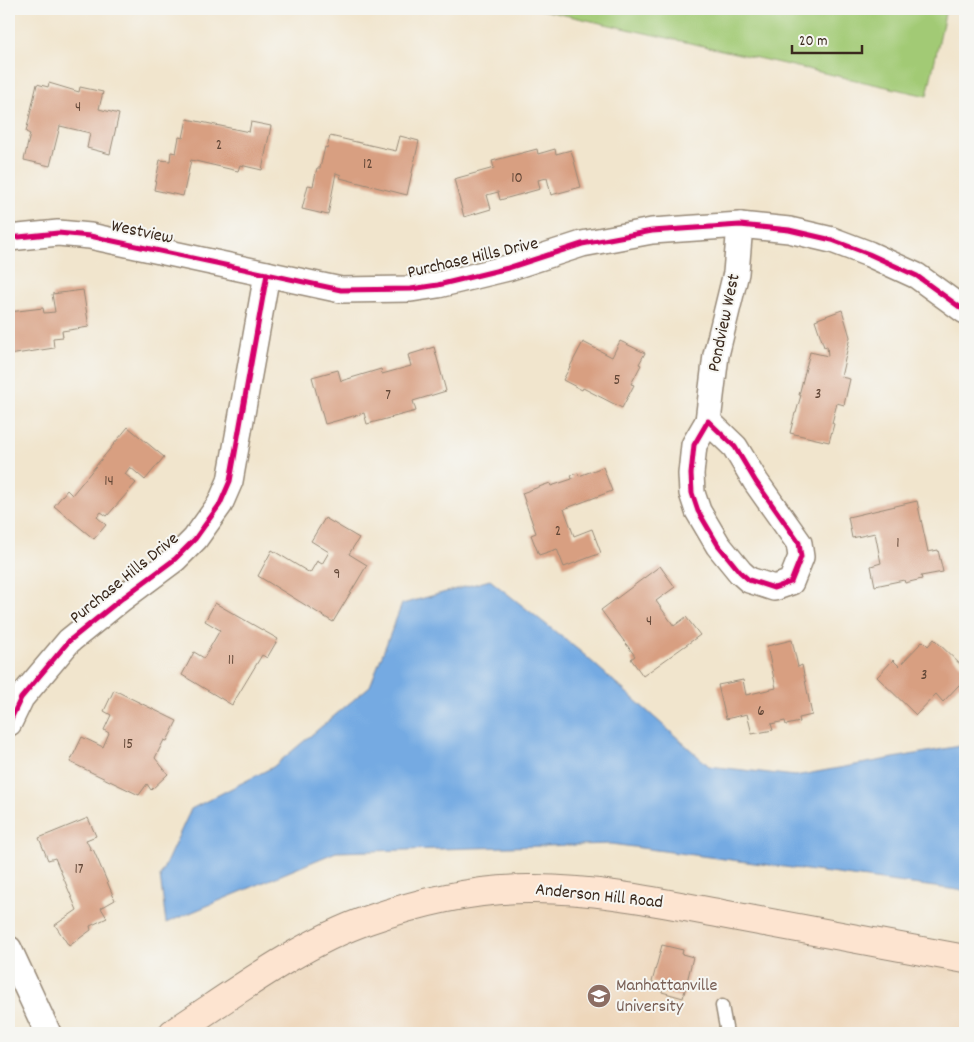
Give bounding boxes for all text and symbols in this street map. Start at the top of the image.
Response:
scale bar [792,22,862,54]
text: 20 m [799,31,827,53]
house number: 4 [75,97,81,119]
house number: 2 [216,135,222,157]
house number: 12 [363,154,373,176]
house number: 10 [511,168,523,190]
street label: Westview [109,214,175,252]
street label: Purchase Hills Drive [405,232,541,286]
street label: Pondview West [702,271,748,374]
house number: 5 [614,370,621,392]
house number: 3 [815,384,821,406]
house number: 7 [385,385,391,407]
house number: 14 [104,471,114,493]
house number: 2 [555,521,561,543]
street label: Purchase Hills Drive [65,527,185,631]
house number: 1 [896,533,900,555]
house number: 9 [334,564,340,586]
house number: 4 [646,611,652,633]
house number: 11 [228,650,234,672]
house number: 3 [921,665,927,687]
house number: 6 [757,701,765,723]
house number: 15 [123,734,133,756]
house number: 17 [74,859,84,881]
street label: Anderson Hill Road [534,878,664,916]
place label: Manhattanville University [616,974,717,1020]
school or university icon: Manhattanville University [586,983,612,1009]

